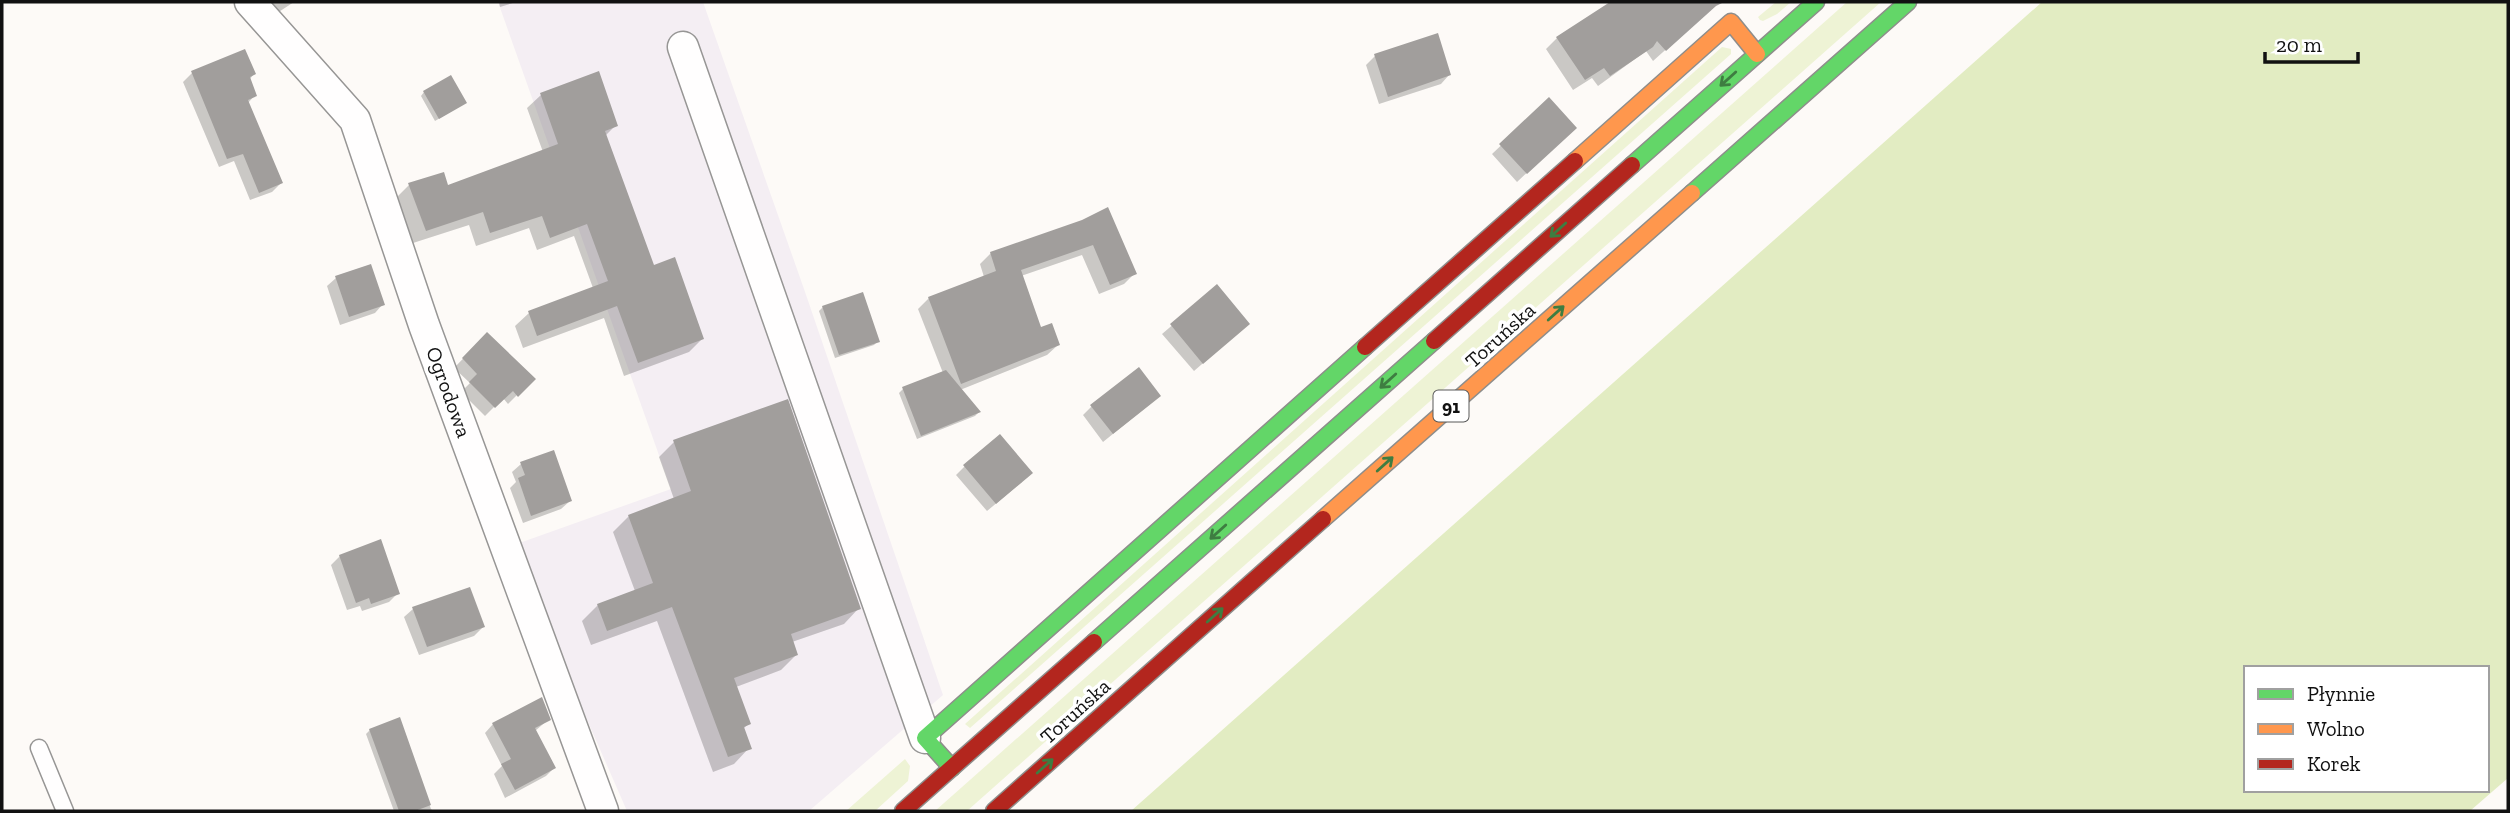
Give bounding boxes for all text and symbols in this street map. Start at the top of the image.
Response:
scale bar [2265,21,2358,65]
text: 20 m [2276,32,2322,57]
one-way arrow [1719,71,1737,87]
one-way arrow [1549,222,1567,238]
street label: Toruńska [1460,297,1540,373]
one-way arrow [1547,305,1564,322]
street label: Ogrodowa [421,343,477,441]
one-way arrow [1379,373,1397,389]
road number: 91 [1434,390,1468,422]
one-way arrow [1376,456,1394,472]
one-way arrow [1209,524,1227,540]
one-way arrow [1206,607,1224,623]
legend [2244,666,2489,792]
street label: Toruńska [1035,673,1115,749]
text: Płynnie [2307,681,2375,706]
text: Wolno [2307,716,2365,741]
text: Korek [2307,751,2361,776]
one-way arrow [1036,758,1054,774]

